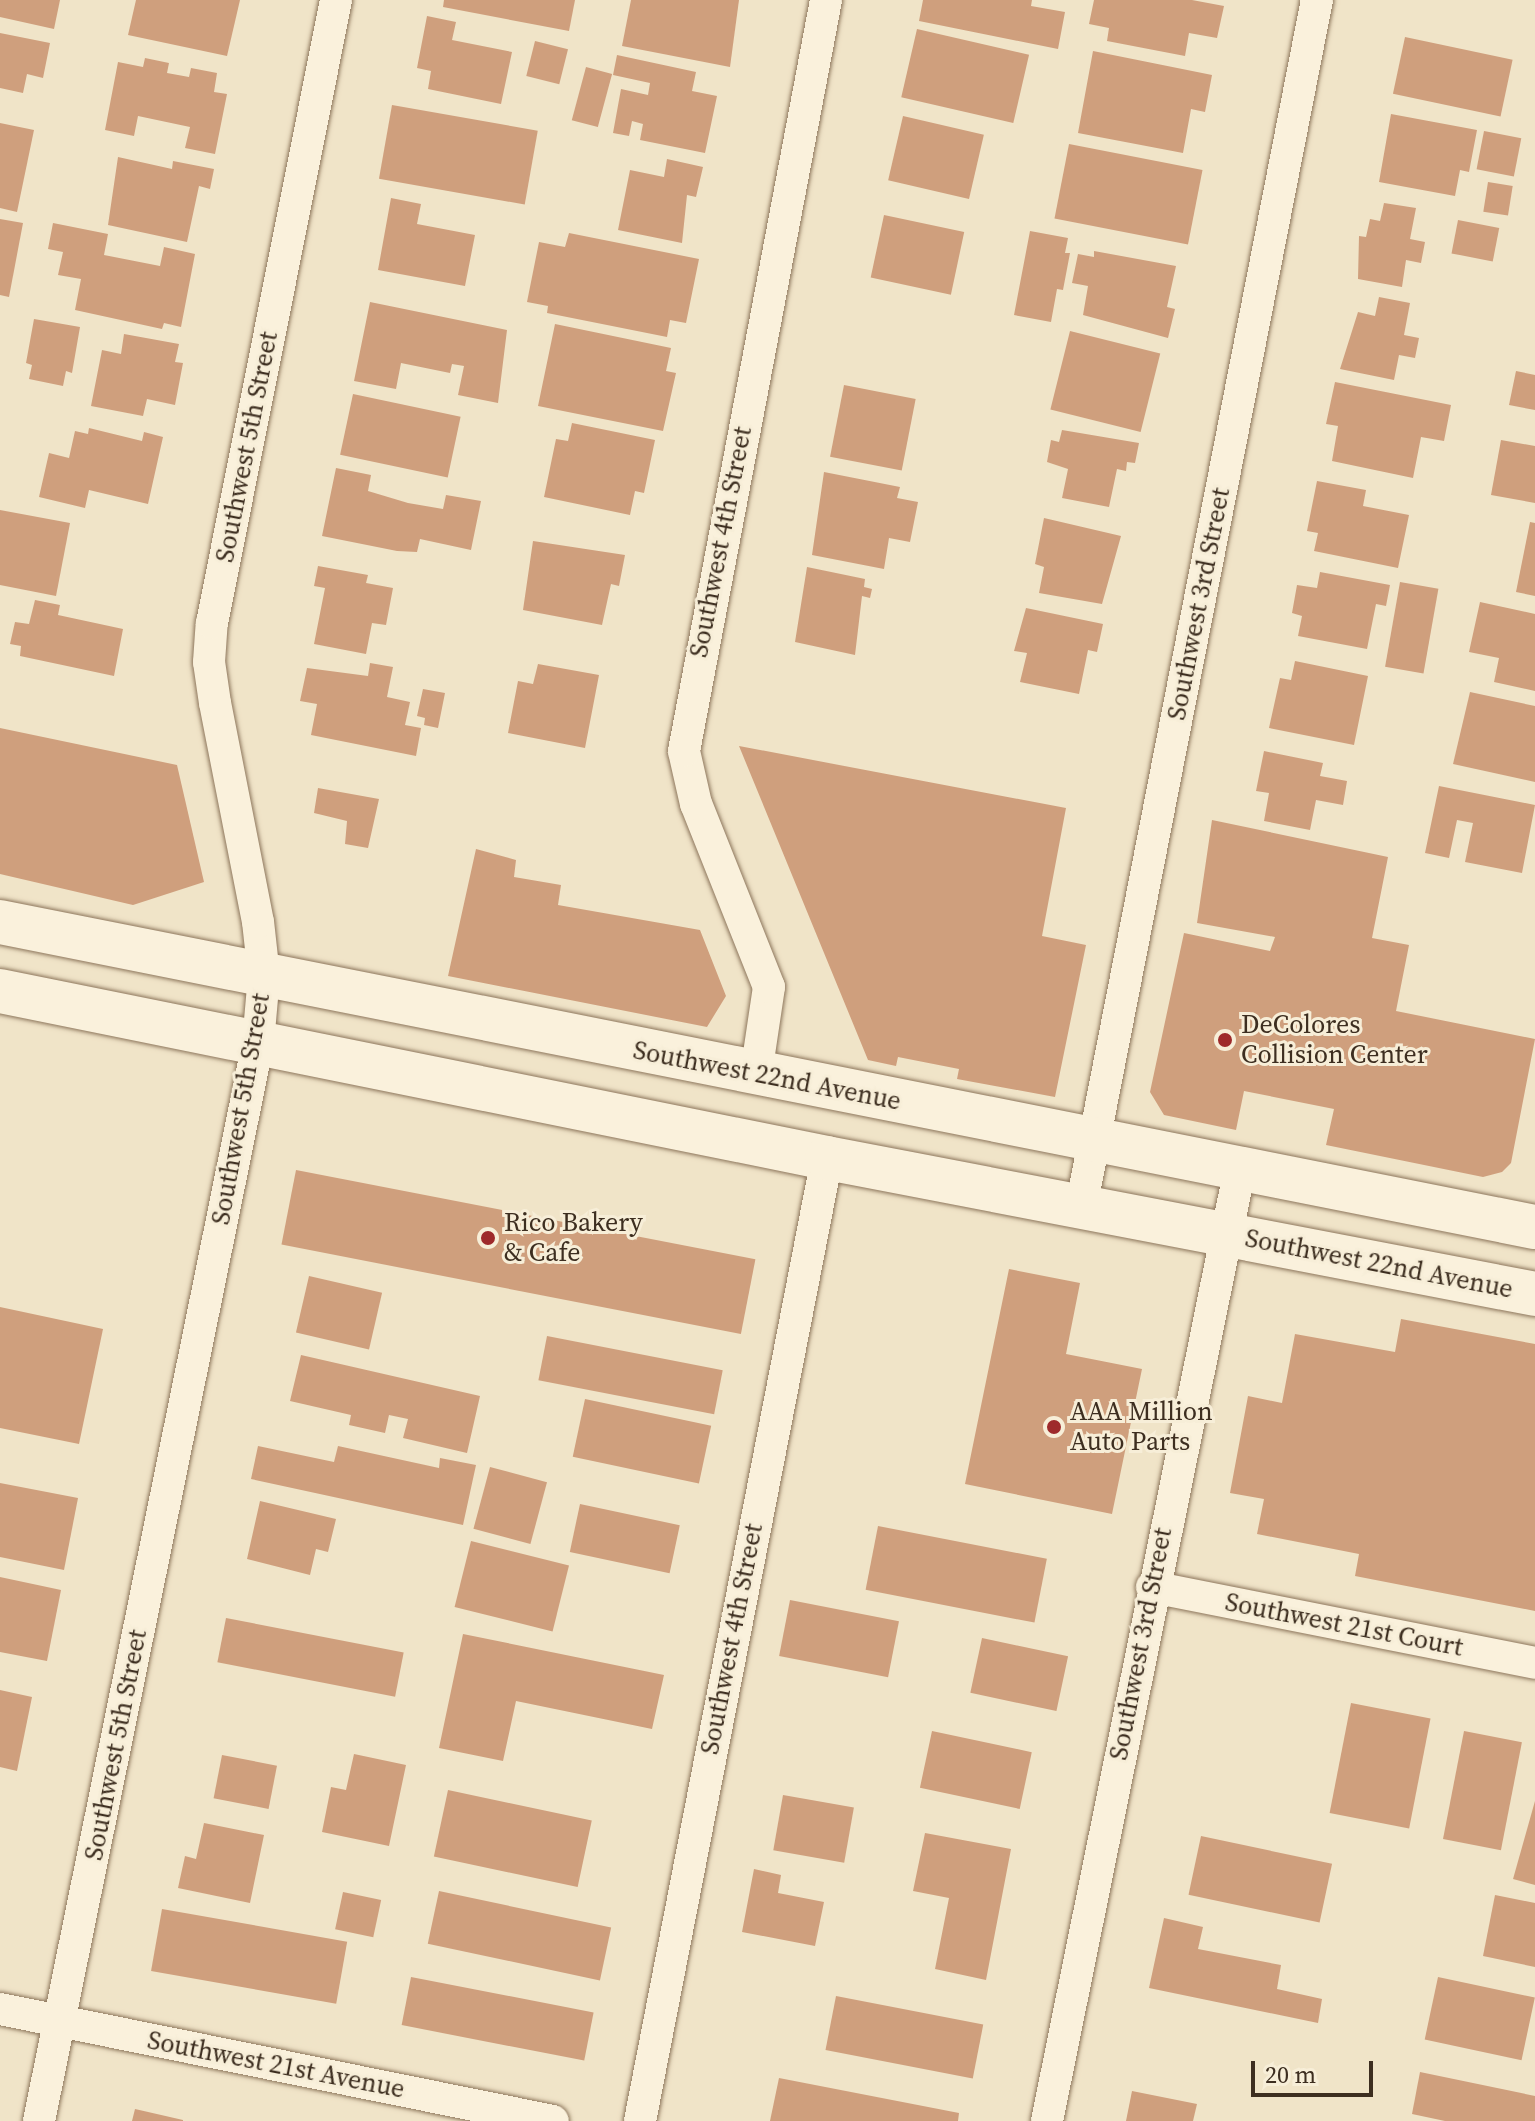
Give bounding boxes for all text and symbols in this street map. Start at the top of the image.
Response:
street label: Southwest 5th Street [209,329,285,565]
street label: Southwest 4th Street [683,424,759,660]
street label: Southwest 3rd Street [1161,485,1237,723]
street label: Southwest 5th Street [205,991,277,1227]
place label: DeColores Collision Center [1241,1009,1428,1070]
marker: DeColores Collision Center [1216,1031,1234,1049]
street label: Southwest 22nd Avenue [630,1035,904,1117]
place label: Rico Bakery & Cafe [504,1207,643,1268]
street label: Southwest 22nd Avenue [1242,1223,1516,1305]
marker: Rico Bakery & Cafe [479,1229,497,1247]
place label: AAA Million Auto Parts [1070,1396,1213,1458]
marker: AAA Million Auto Parts [1045,1418,1063,1436]
street label: Southwest 4th Street [694,1521,770,1757]
street label: Southwest 3rd Street [1103,1525,1179,1763]
street label: Southwest 21st Court [1222,1587,1466,1663]
street label: Southwest 5th Street [78,1627,154,1863]
street label: Southwest 21st Avenue [145,2025,407,2105]
scale bar [1255,2045,1377,2095]
text: 20 m [1265,2058,1316,2091]

